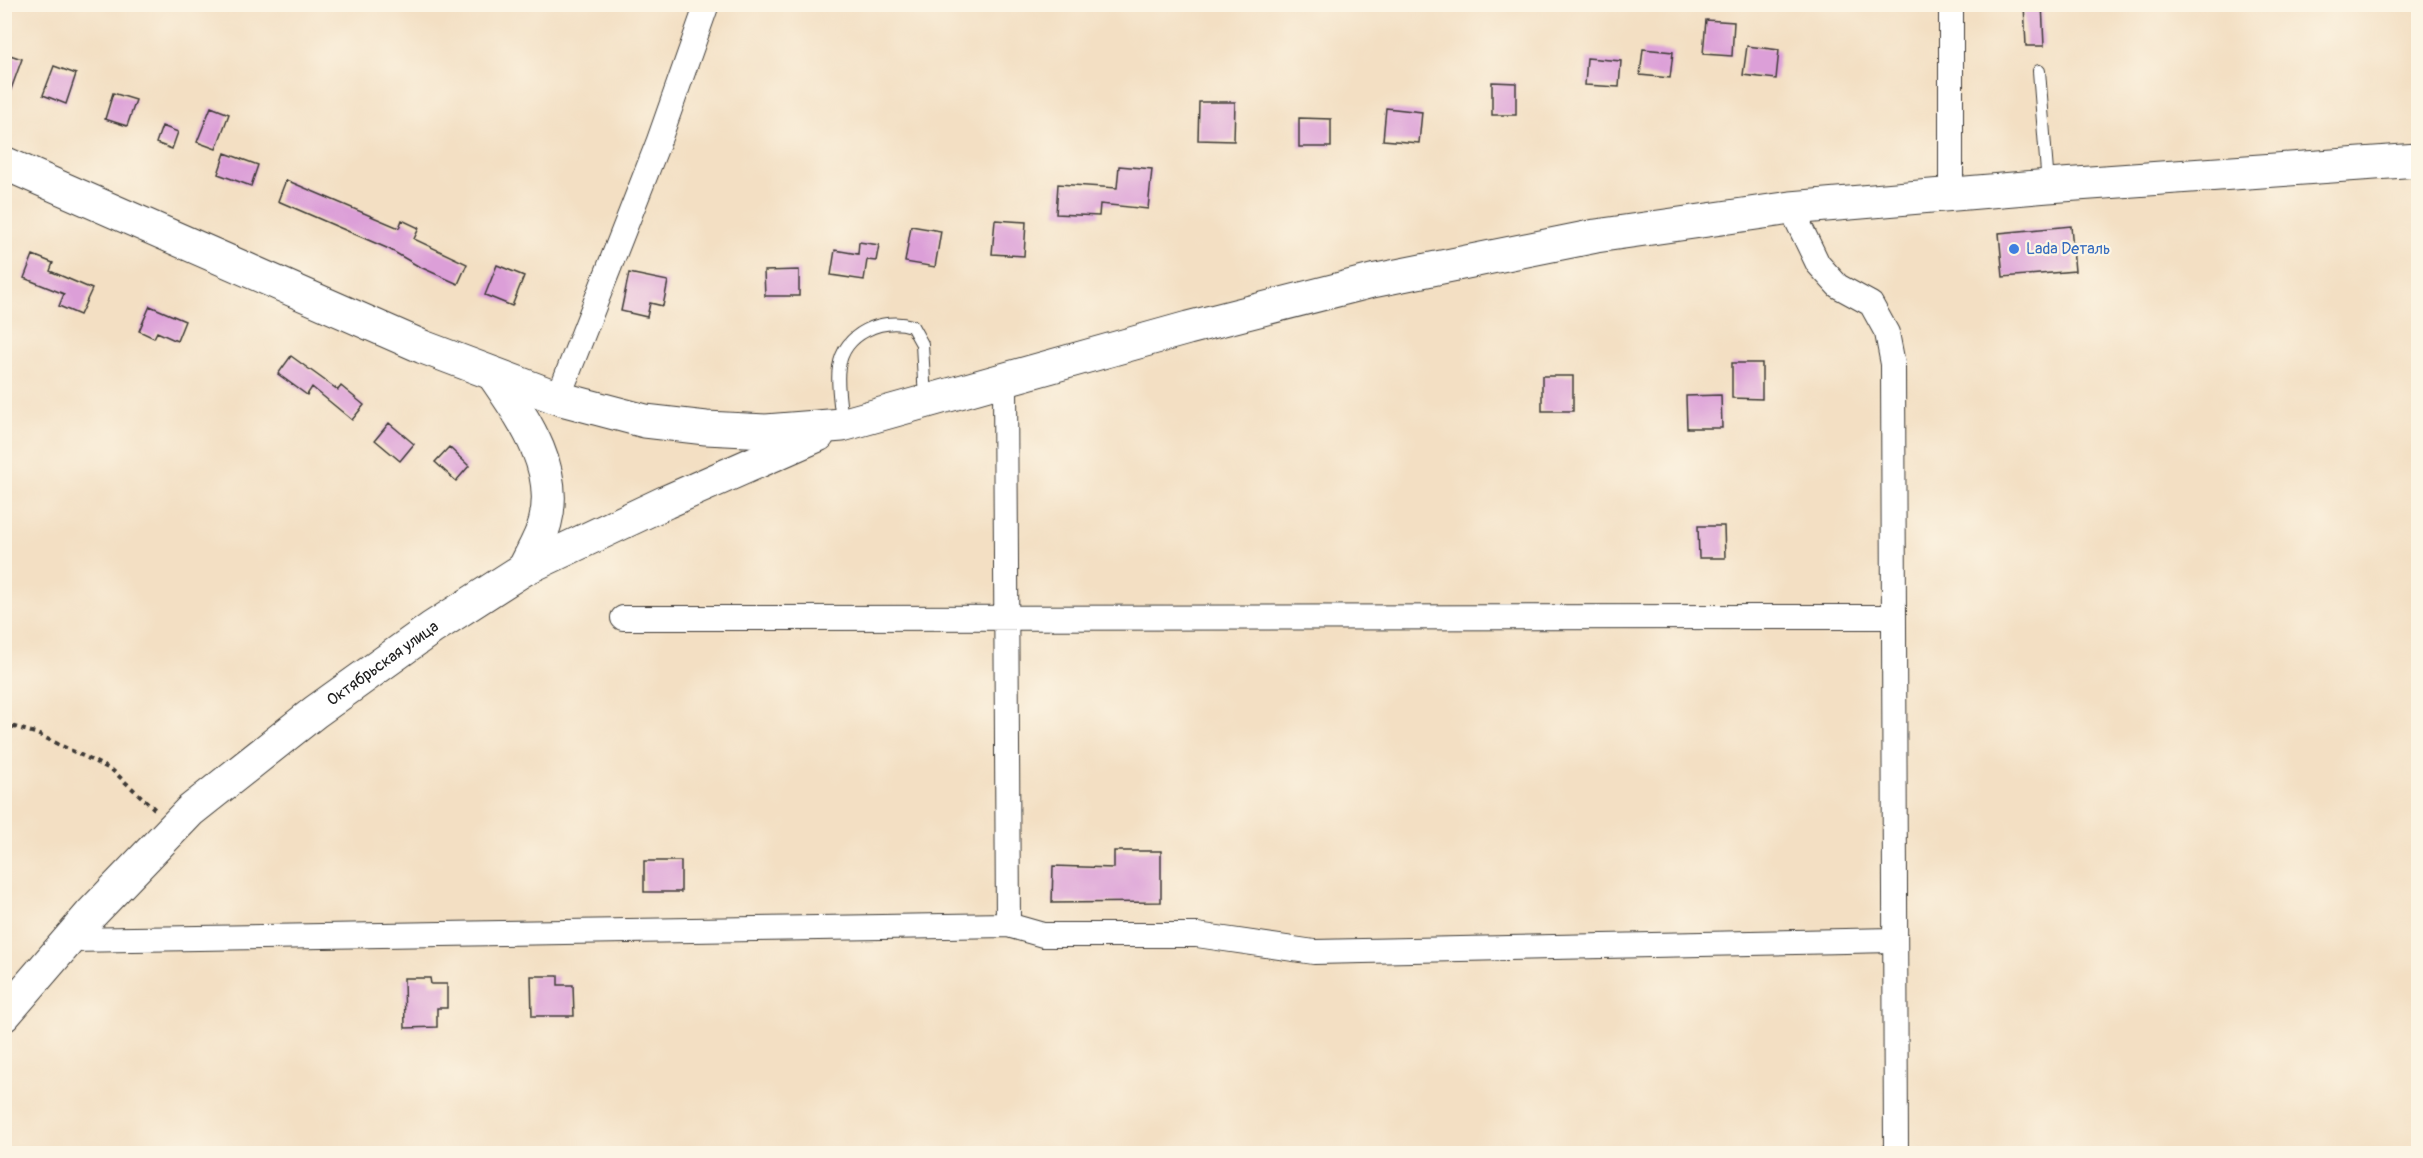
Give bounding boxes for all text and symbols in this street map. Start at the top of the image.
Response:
place label: Lada Dеталь [2026,239,2110,259]
marker: Lada Dеталь [2007,242,2021,256]
street label: Октябрьская улица [323,616,442,710]

